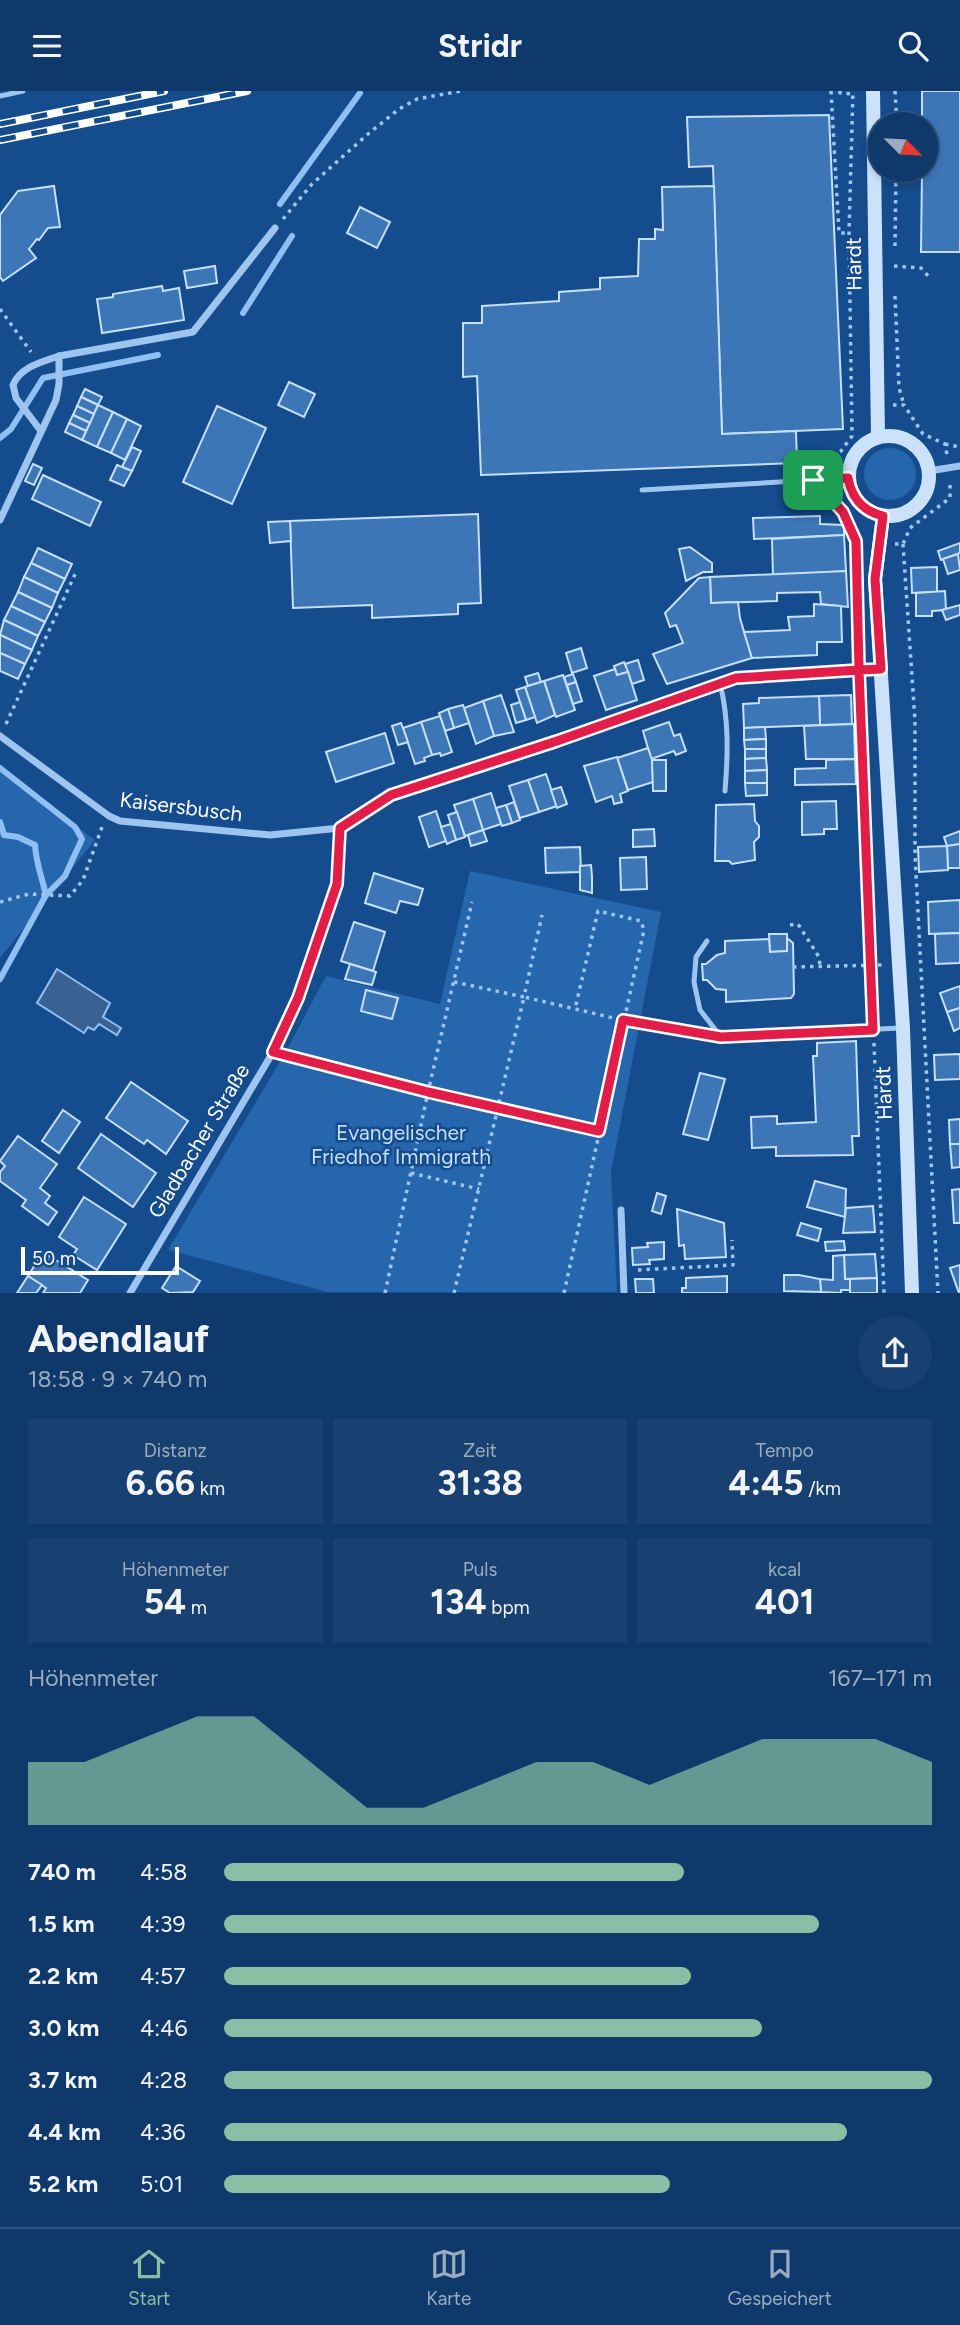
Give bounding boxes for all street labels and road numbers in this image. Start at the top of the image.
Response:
street label: Hardt [841,237,866,291]
street label: Kaisersbusch [118,787,244,826]
street label: Gladbacher Straße [143,1059,254,1222]
street label: Hardt [870,1066,897,1120]

